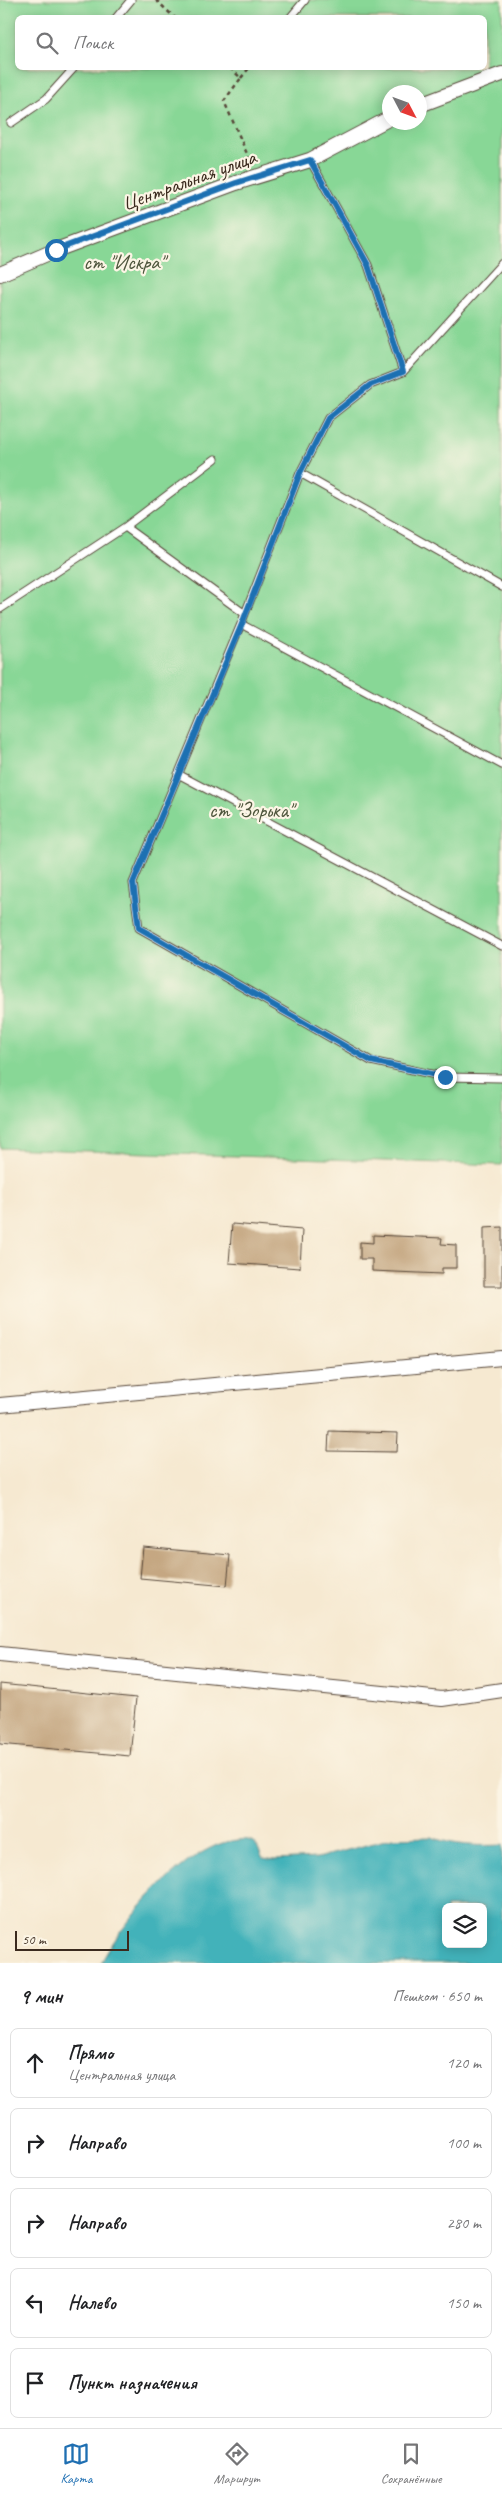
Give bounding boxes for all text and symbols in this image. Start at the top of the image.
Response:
search box [15,15,487,70]
icon: search [33,29,61,57]
text: Поиск [73,31,113,55]
north arrow [382,85,427,130]
street label: Центральная улица [118,143,261,216]
route start [45,239,68,262]
park label: ст "Искра" [84,249,168,275]
park label: ст "Зорька" [209,797,297,823]
route end [434,1066,457,1089]
map controls [442,1903,487,1948]
button: layers [442,1903,487,1948]
scale bar [15,1928,129,1951]
text: 50 m [22,1931,46,1948]
text: 9 мин [20,1983,62,2009]
text: Пешком · 650 m [393,1986,482,2006]
text: Прямо [68,2041,113,2065]
icon: ahead [21,2049,49,2077]
text: 120 m [447,2053,481,2073]
text: Центральная улица [68,2065,175,2085]
icon: right [21,2129,49,2157]
text: Направо [68,2131,126,2155]
text: 100 m [447,2133,481,2153]
icon: right [21,2209,49,2237]
text: Направо [68,2211,126,2235]
text: 280 m [447,2213,481,2233]
icon: left [21,2289,49,2317]
text: Налево [68,2291,116,2315]
text: 150 m [447,2293,481,2313]
icon: arrive [21,2369,49,2397]
text: Пункт назначения [68,2371,197,2395]
tab: Карта [60,2440,93,2487]
tab: Маршрут [213,2440,260,2487]
tab: Сохранённые [381,2440,441,2487]

